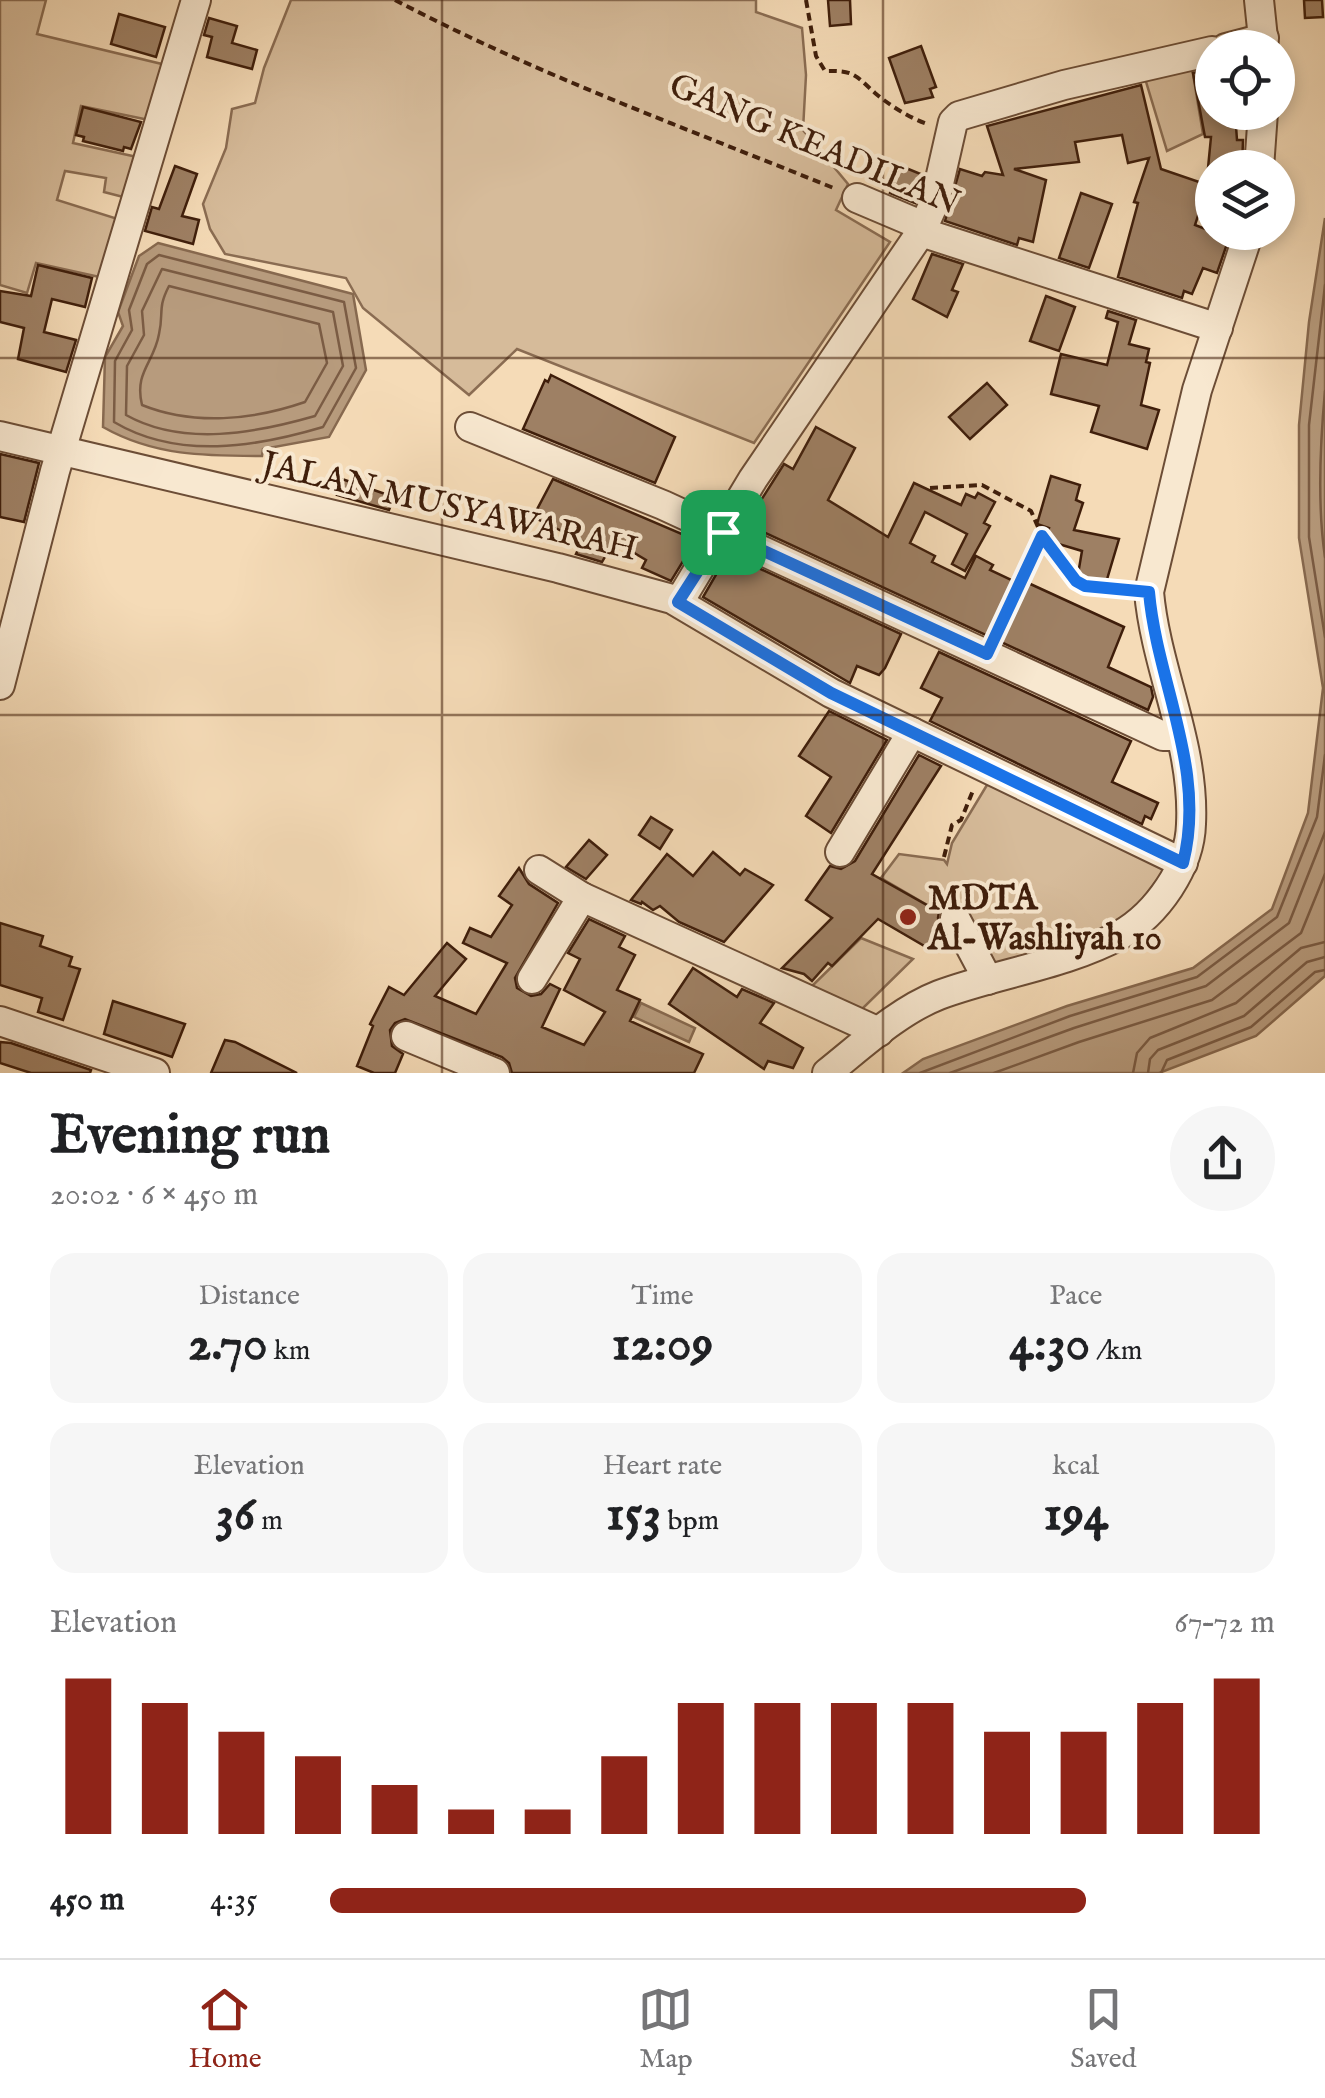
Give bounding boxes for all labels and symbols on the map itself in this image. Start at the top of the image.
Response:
street label: GANG KEADILAN [662,64,966,227]
street label: JALAN MUSYAWARAH [253,441,642,573]
pin [681,490,766,575]
place label: MDTA Al-Washliyah 10 [926,877,1162,962]
marker: MDTA Al-Washliyah 10 [897,906,919,928]

